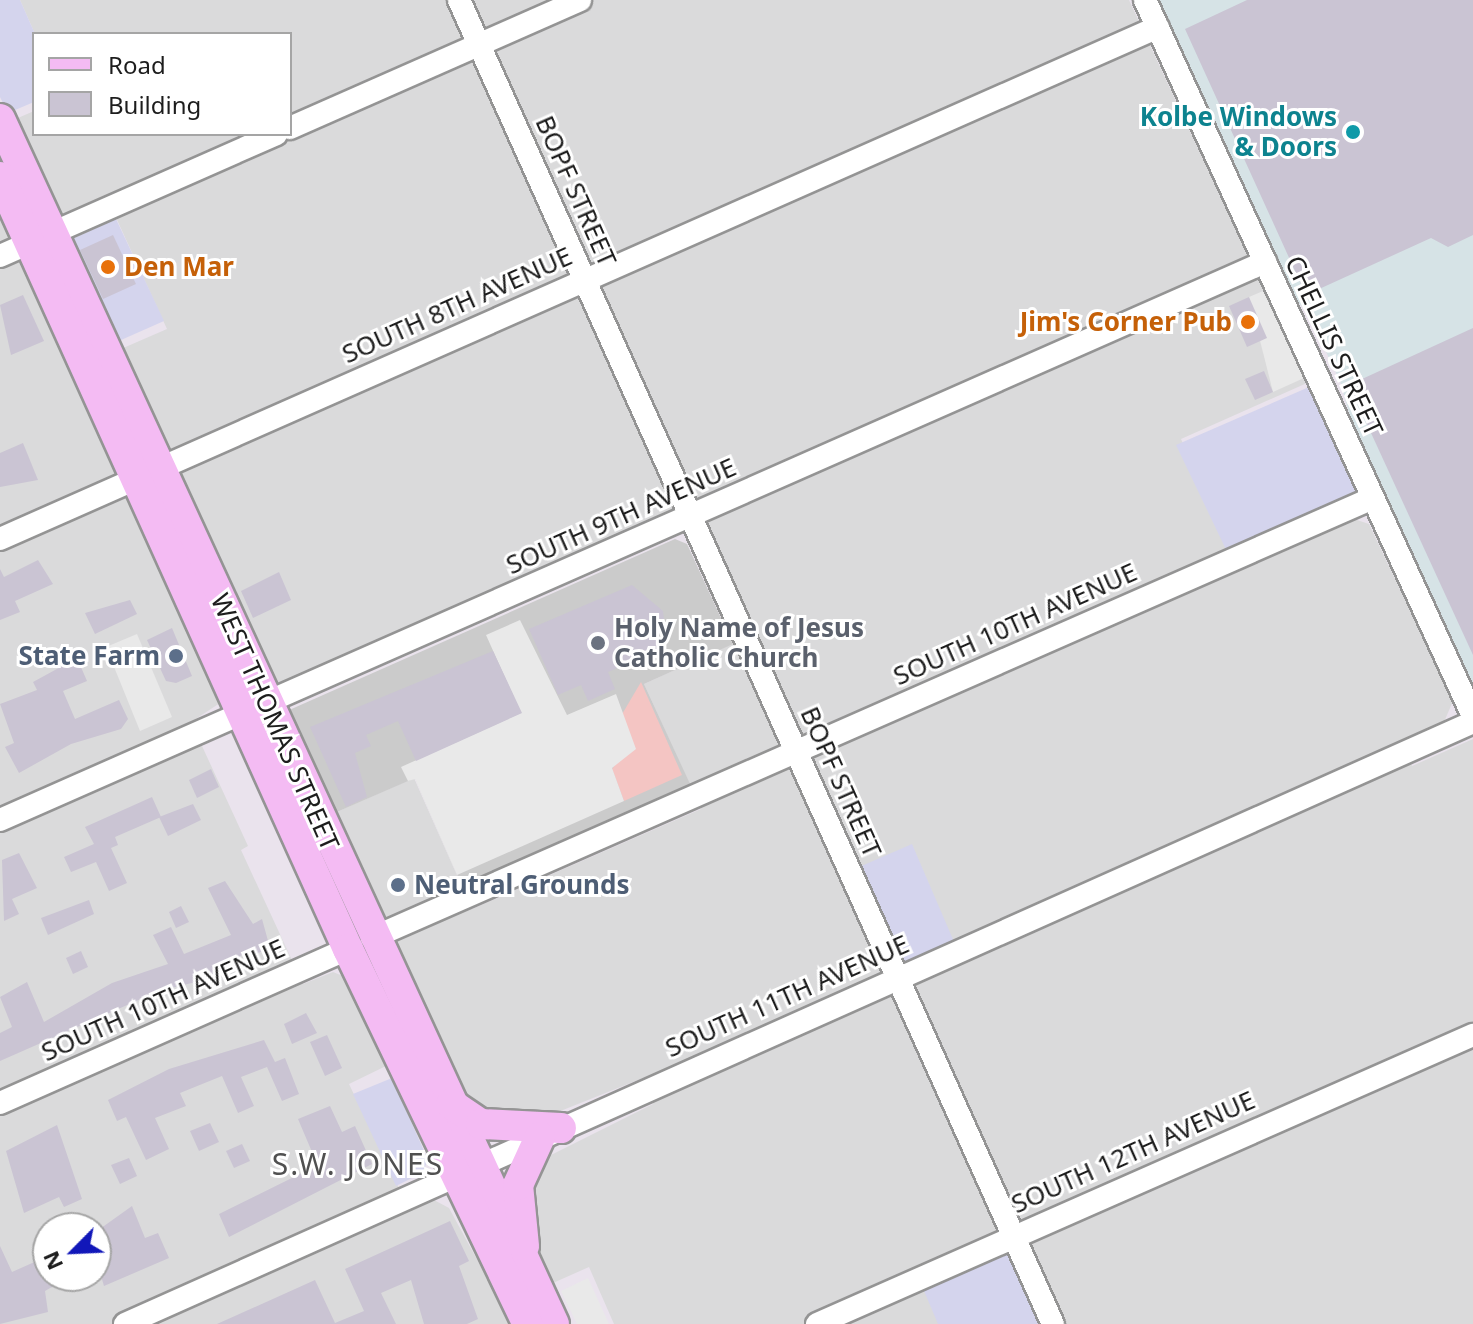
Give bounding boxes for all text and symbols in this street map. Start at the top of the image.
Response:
legend [32,32,292,136]
text: Road [108,48,166,81]
text: Building [108,88,201,121]
place label: Kolbe Windows & Doors [1140,101,1337,162]
street label: BOPF STREET [529,111,623,271]
marker: Kolbe Windows & Doors [1344,123,1362,141]
street label: SOUTH 8TH AVENUE [337,240,577,370]
place label: Den Mar [124,251,234,283]
street label: CHELLIS STREET [1279,251,1389,441]
marker: Den Mar [99,258,117,276]
place label: Jim's Corner Pub [1020,306,1232,338]
marker: Jim's Corner Pub [1239,313,1257,331]
street label: SOUTH 9TH AVENUE [501,451,741,581]
street label: SOUTH 10TH AVENUE [888,556,1142,692]
street label: WEST THOMAS STREET [204,589,346,855]
place label: Holy Name of Jesus Catholic Church [614,612,864,674]
marker: Holy Name of Jesus Catholic Church [589,634,607,652]
place label: State Farm [18,640,160,672]
marker: State Farm [167,647,185,665]
street label: BOPF STREET [794,702,888,862]
place label: Neutral Grounds [414,869,629,901]
marker: Neutral Grounds [389,876,407,894]
street label: SOUTH 11TH AVENUE [660,928,914,1064]
street label: SOUTH 10TH AVENUE [36,932,290,1068]
street label: SOUTH 12TH AVENUE [1006,1084,1260,1220]
district label: S.W. JONES [272,1146,444,1182]
north arrow [32,1212,112,1292]
text: N [35,1247,69,1275]

